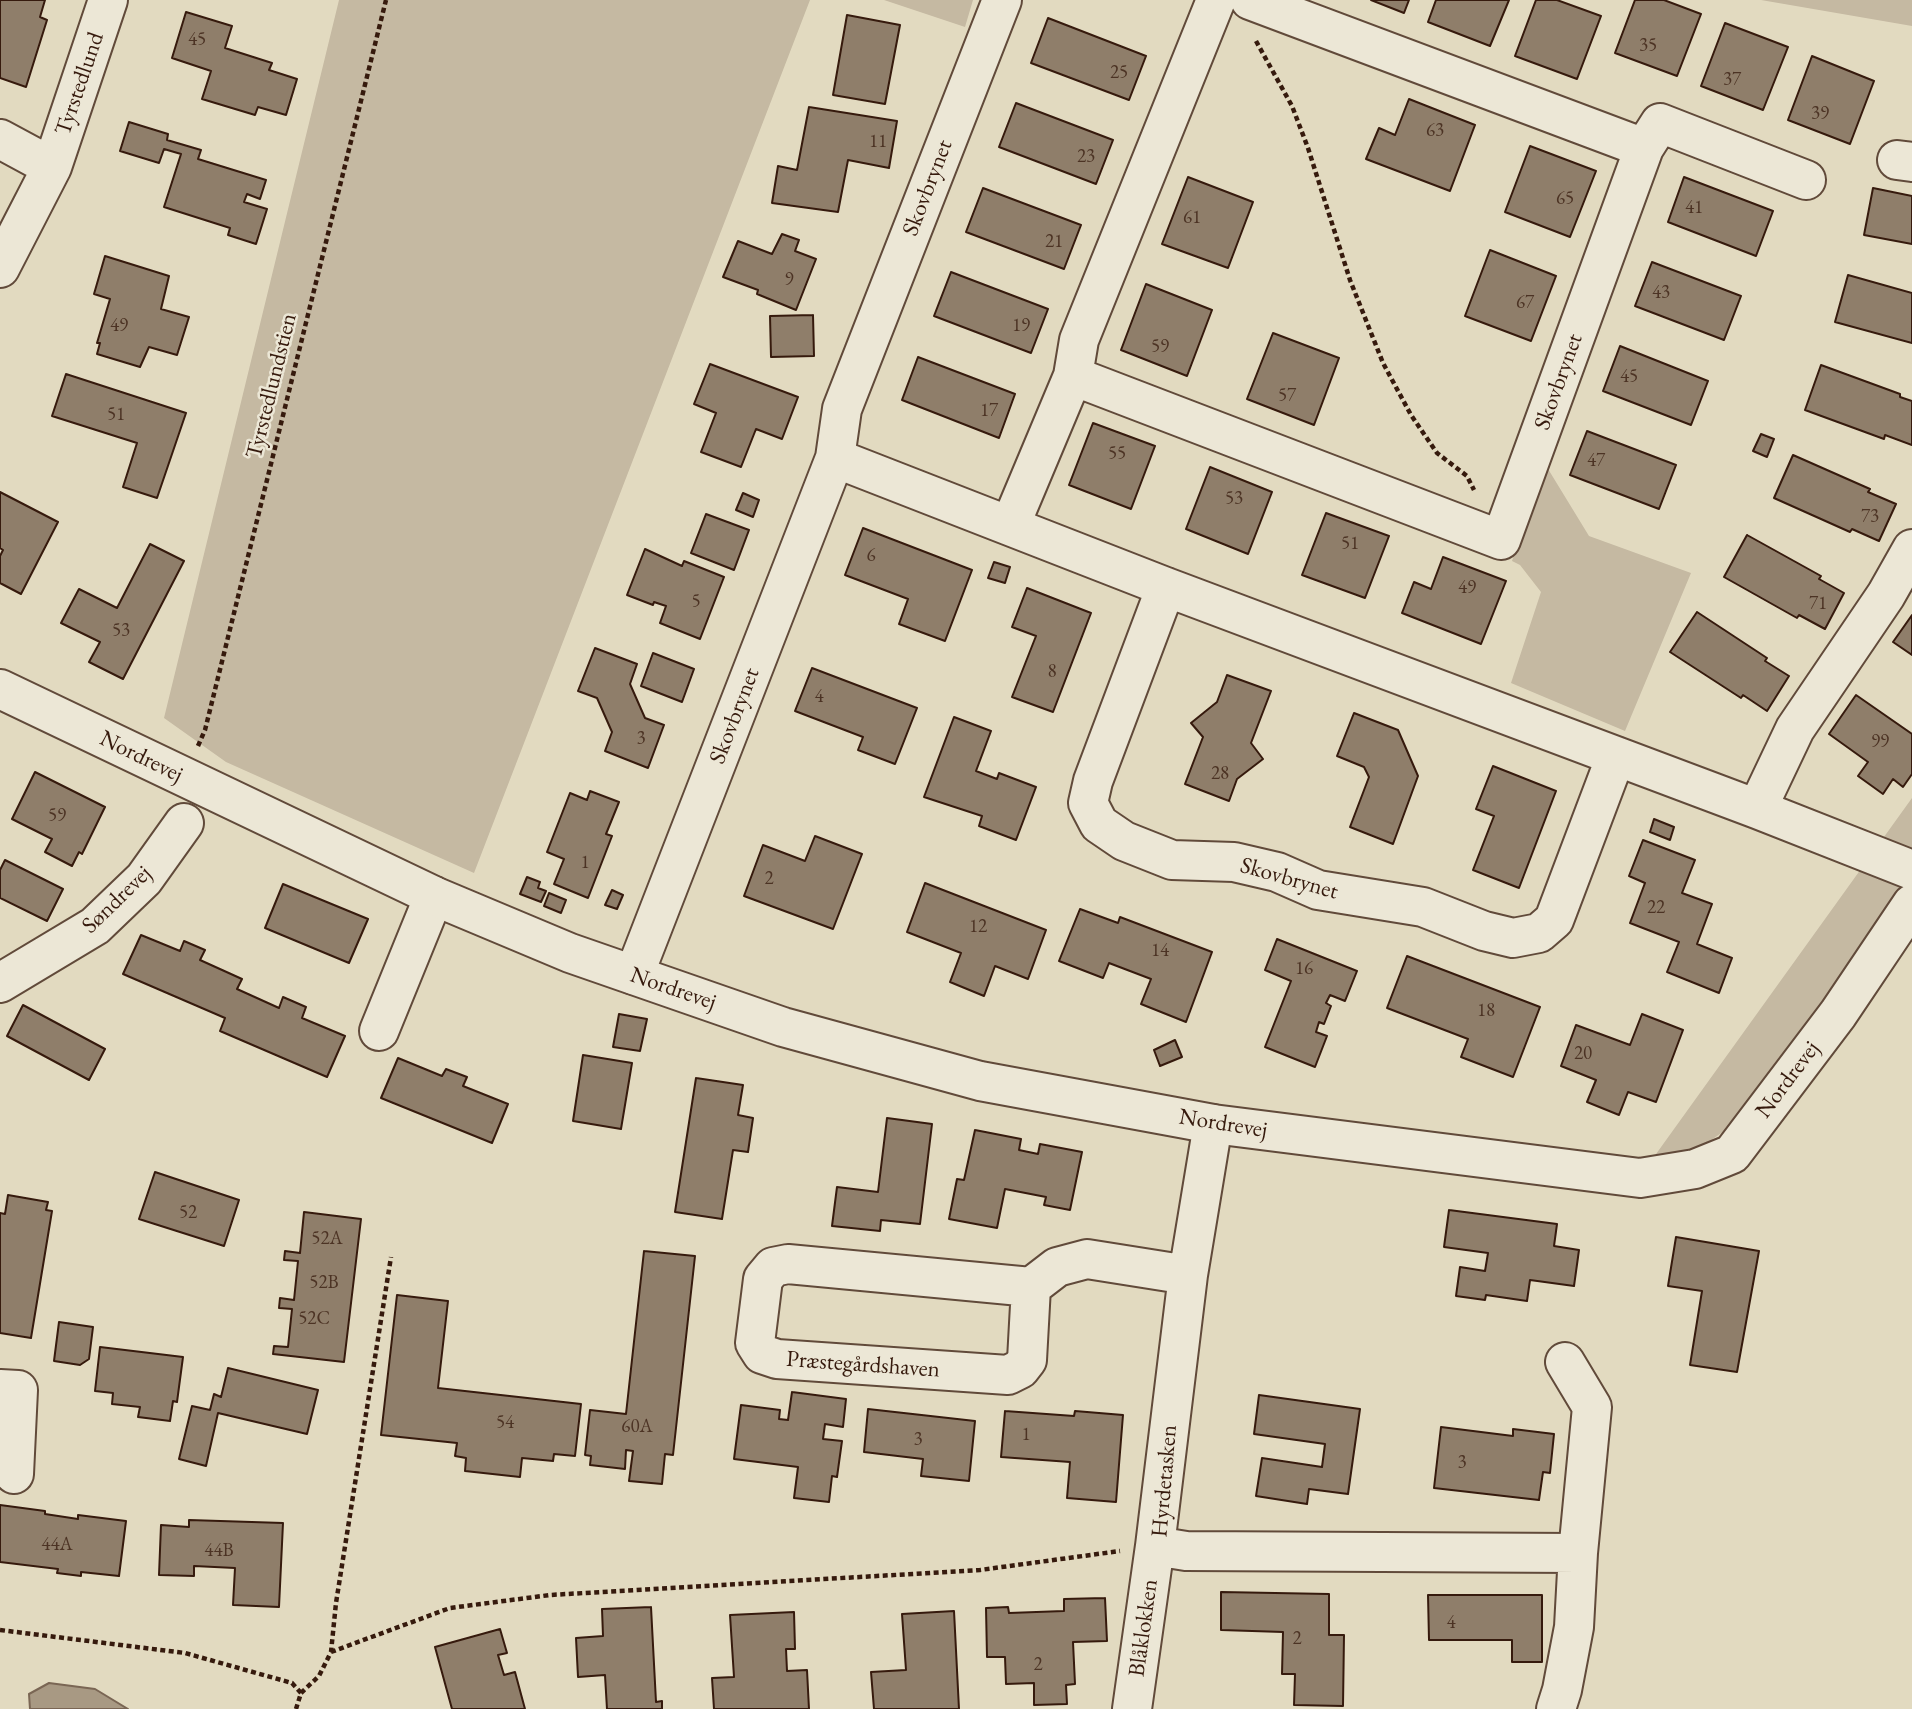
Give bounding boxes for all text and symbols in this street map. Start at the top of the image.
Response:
street label: Tyrstedlund [49,29,111,139]
house number: 45 [188,29,206,51]
house number: 35 [1639,35,1657,57]
house number: 25 [1110,62,1128,84]
house number: 37 [1723,69,1741,91]
house number: 39 [1811,103,1829,125]
house number: 63 [1426,120,1444,142]
house number: 11 [869,131,887,153]
street label: Skovbrynet [897,136,959,240]
house number: 23 [1077,146,1095,168]
house number: 65 [1556,188,1574,210]
house number: 41 [1685,197,1703,219]
house number: 61 [1183,207,1201,229]
house number: 21 [1045,231,1063,253]
house number: 9 [784,269,794,291]
house number: 43 [1652,282,1670,304]
house number: 67 [1516,292,1534,314]
street label: Tyrstedlundstien [241,311,303,461]
house number: 49 [110,315,128,337]
house number: 19 [1012,315,1030,337]
street label: Skovbrynet [1529,330,1589,434]
house number: 59 [1151,336,1169,358]
house number: 45 [1620,366,1638,388]
house number: 57 [1278,385,1296,407]
house number: 17 [980,400,998,422]
house number: 51 [107,404,125,426]
house number: 55 [1108,443,1126,465]
house number: 47 [1587,450,1605,472]
house number: 53 [1225,488,1243,510]
house number: 73 [1861,506,1879,528]
house number: 51 [1341,533,1359,555]
house number: 6 [866,545,876,567]
house number: 49 [1458,577,1476,599]
house number: 5 [691,591,701,613]
house number: 71 [1809,593,1827,615]
house number: 53 [112,620,130,642]
house number: 8 [1047,661,1057,683]
street label: Skovbrynet [704,664,766,768]
house number: 4 [814,686,824,708]
street label: Nordrevej [95,725,187,789]
house number: 3 [636,728,646,750]
house number: 99 [1871,731,1889,753]
house number: 28 [1211,763,1229,785]
house number: 59 [48,805,66,827]
house number: 1 [580,852,590,874]
street label: Skovbrynet [1237,852,1341,906]
street label: Søndrevej [76,860,158,940]
house number: 2 [764,868,774,890]
house number: 22 [1647,897,1665,919]
house number: 12 [969,916,987,938]
house number: 14 [1151,940,1169,962]
house number: 16 [1295,958,1313,980]
street label: Nordrevej [626,961,720,1017]
house number: 18 [1477,1000,1495,1022]
street label: Nordrevej [1750,1036,1826,1124]
house number: 20 [1574,1043,1592,1065]
street label: Nordrevej [1177,1103,1269,1145]
house number: 52 [179,1202,197,1224]
house number: 52A [311,1228,343,1250]
house number: 52B [309,1272,339,1294]
house number: 52C [298,1308,330,1330]
street label: Præstegårdshaven [785,1346,941,1384]
house number: 54 [496,1412,514,1434]
house number: 60A [621,1416,653,1438]
house number: 1 [1021,1424,1031,1446]
street label: Hyrdetasken [1146,1424,1184,1538]
house number: 3 [913,1429,923,1451]
house number: 3 [1457,1452,1467,1474]
house number: 44A [41,1534,73,1556]
house number: 44B [204,1540,234,1562]
street label: Blåklokken [1123,1577,1165,1679]
house number: 4 [1446,1612,1456,1634]
house number: 2 [1292,1628,1302,1650]
house number: 2 [1033,1654,1043,1676]

